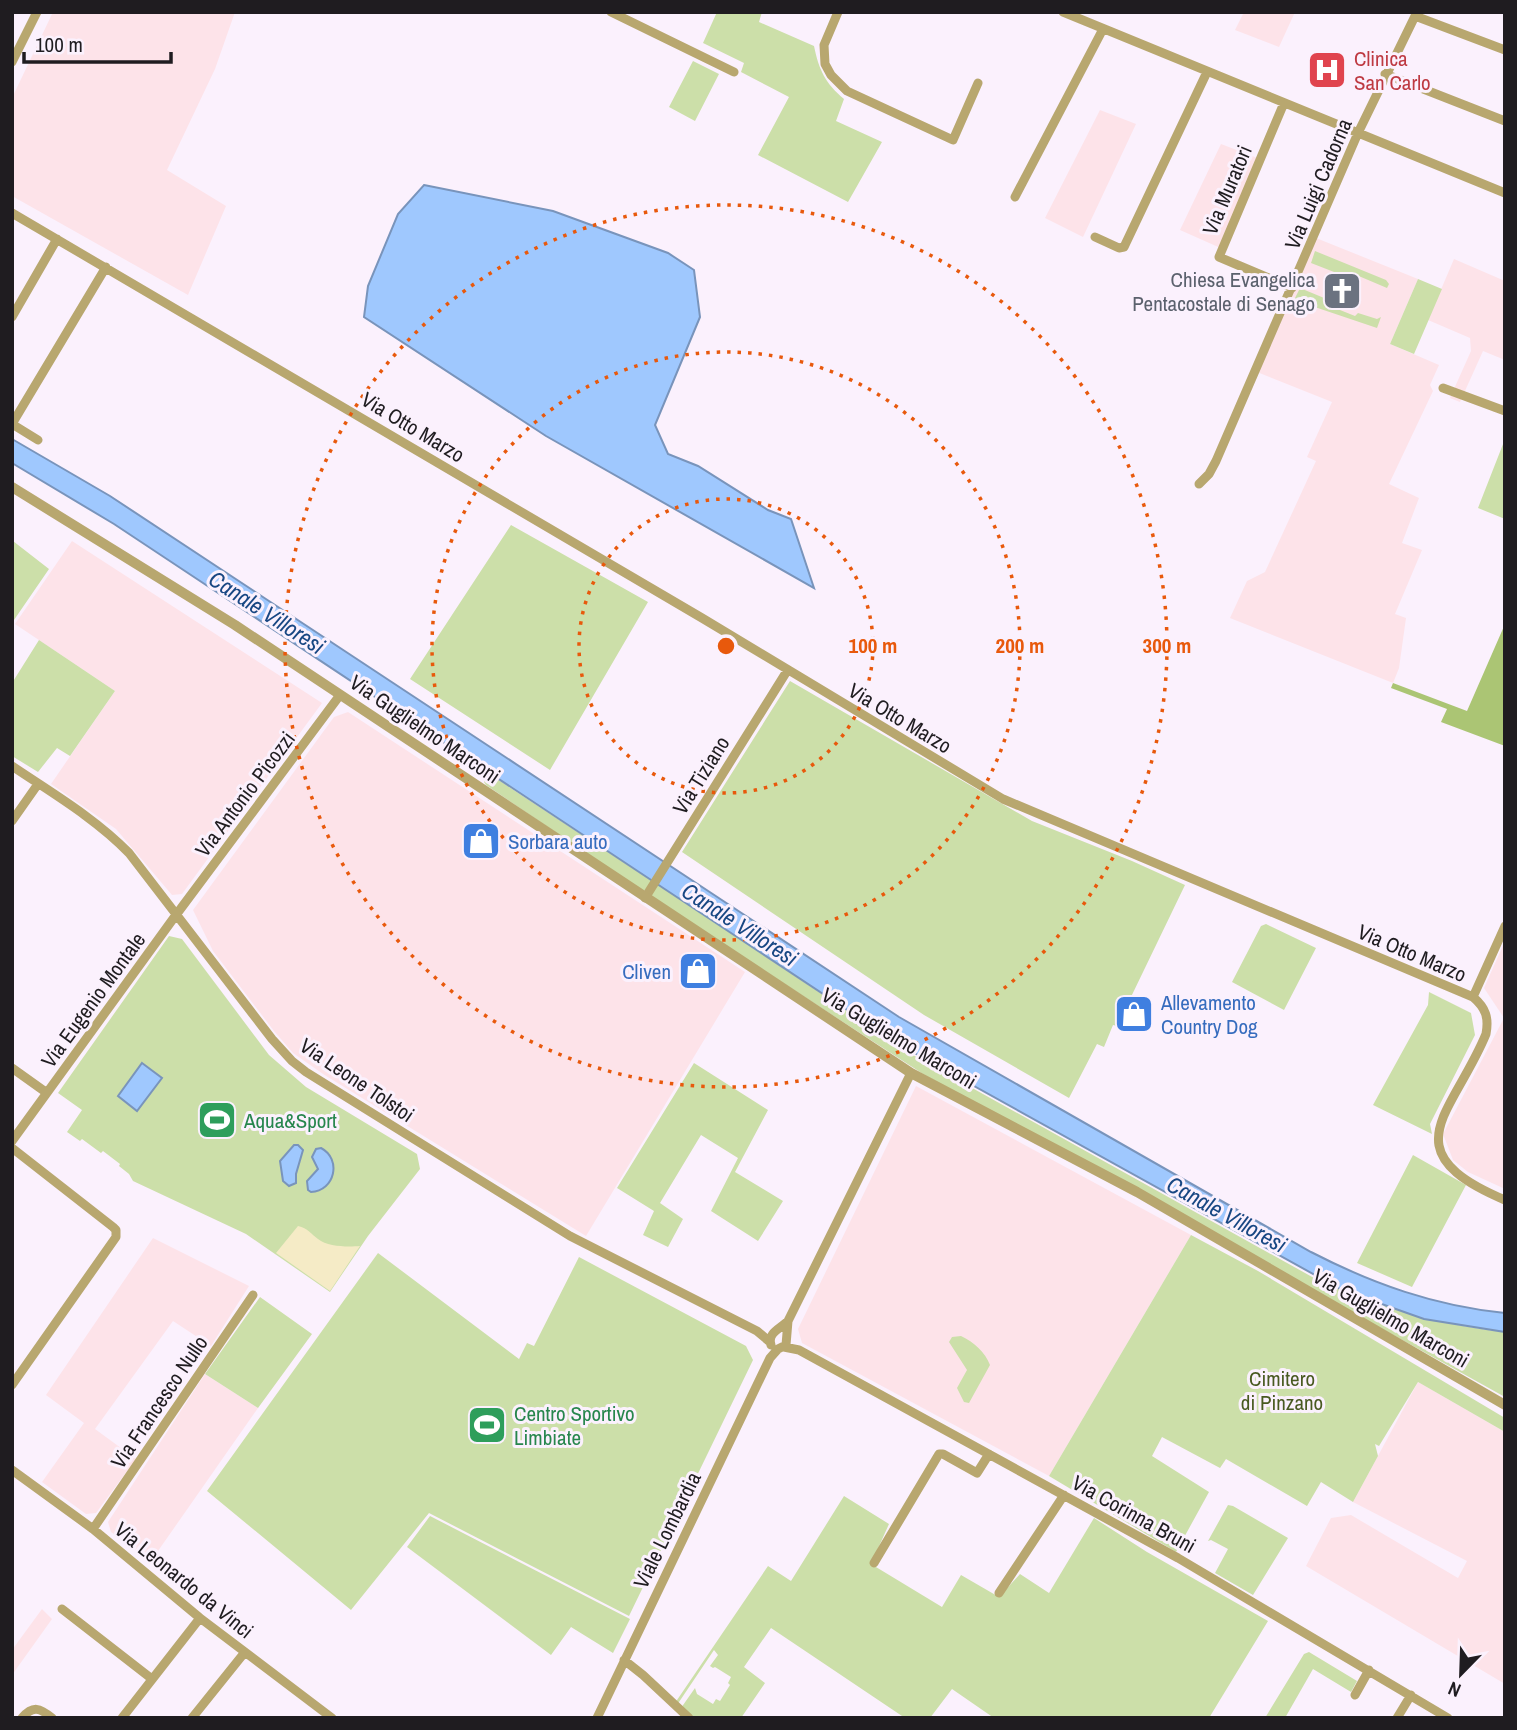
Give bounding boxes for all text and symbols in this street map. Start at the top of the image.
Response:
scale bar [24,21,172,65]
text: 100 m [35,30,83,59]
place label: Clinica San Carlo [1354,44,1431,97]
hospital icon: Clinica San Carlo [1306,49,1348,91]
street label: Via Luigi Cadorna [1277,114,1359,254]
street label: Via Muratori [1195,141,1259,239]
place label: Chiesa Evangelica Pentacostale di Senago [1132,265,1315,318]
church icon: Chiesa Evangelica Pentacostale di Senago [1321,270,1363,312]
street label: Via Otto Marzo [356,385,470,469]
water label: Canale Villoresi [203,563,332,662]
text: 100 m [849,631,897,660]
text: 200 m [996,631,1044,660]
text: 300 m [1143,631,1191,660]
centre of rings [714,634,738,658]
street label: Via Guglielmo Marconi [344,668,506,790]
street label: Via Otto Marzo [843,676,957,760]
street label: Via Antonio Picozzi [188,725,302,863]
street label: Via Tiziano [666,730,736,820]
shop icon: Sorbara auto [460,820,502,862]
place label: Sorbara auto [508,827,608,856]
water label: Canale Villoresi [676,875,805,974]
street label: Via Otto Marzo [1353,917,1471,989]
street label: Via Eugenio Montale [34,927,152,1073]
shop icon: Cliven [677,950,719,992]
place label: Cliven [622,957,671,986]
street label: Via Guglielmo Marconi [816,980,982,1096]
place label: Allevamento Country Dog [1160,988,1258,1041]
shop icon: Allevamento Country Dog [1113,993,1155,1035]
street label: Via Leone Tolstoi [294,1031,420,1129]
sports icon: Aqua&Sport [196,1099,238,1141]
place label: Aqua&Sport [243,1106,337,1135]
water label: Canale Villoresi [1161,1168,1293,1260]
street label: Via Guglielmo Marconi [1308,1261,1474,1375]
street label: Via Francesco Nullo [104,1330,214,1474]
park label: Cimitero di Pinzano [1241,1364,1323,1417]
place label: Centro Sportivo Limbiate [514,1399,635,1452]
sports icon: Centro Sportivo Limbiate [466,1404,508,1446]
street label: Viale Lombardia [626,1467,708,1593]
street label: Via Corinna Bruni [1067,1468,1201,1560]
street label: Via Leonardo da Vinci [109,1515,259,1645]
north arrow [1426,1639,1496,1709]
text: N [1444,1675,1465,1704]

